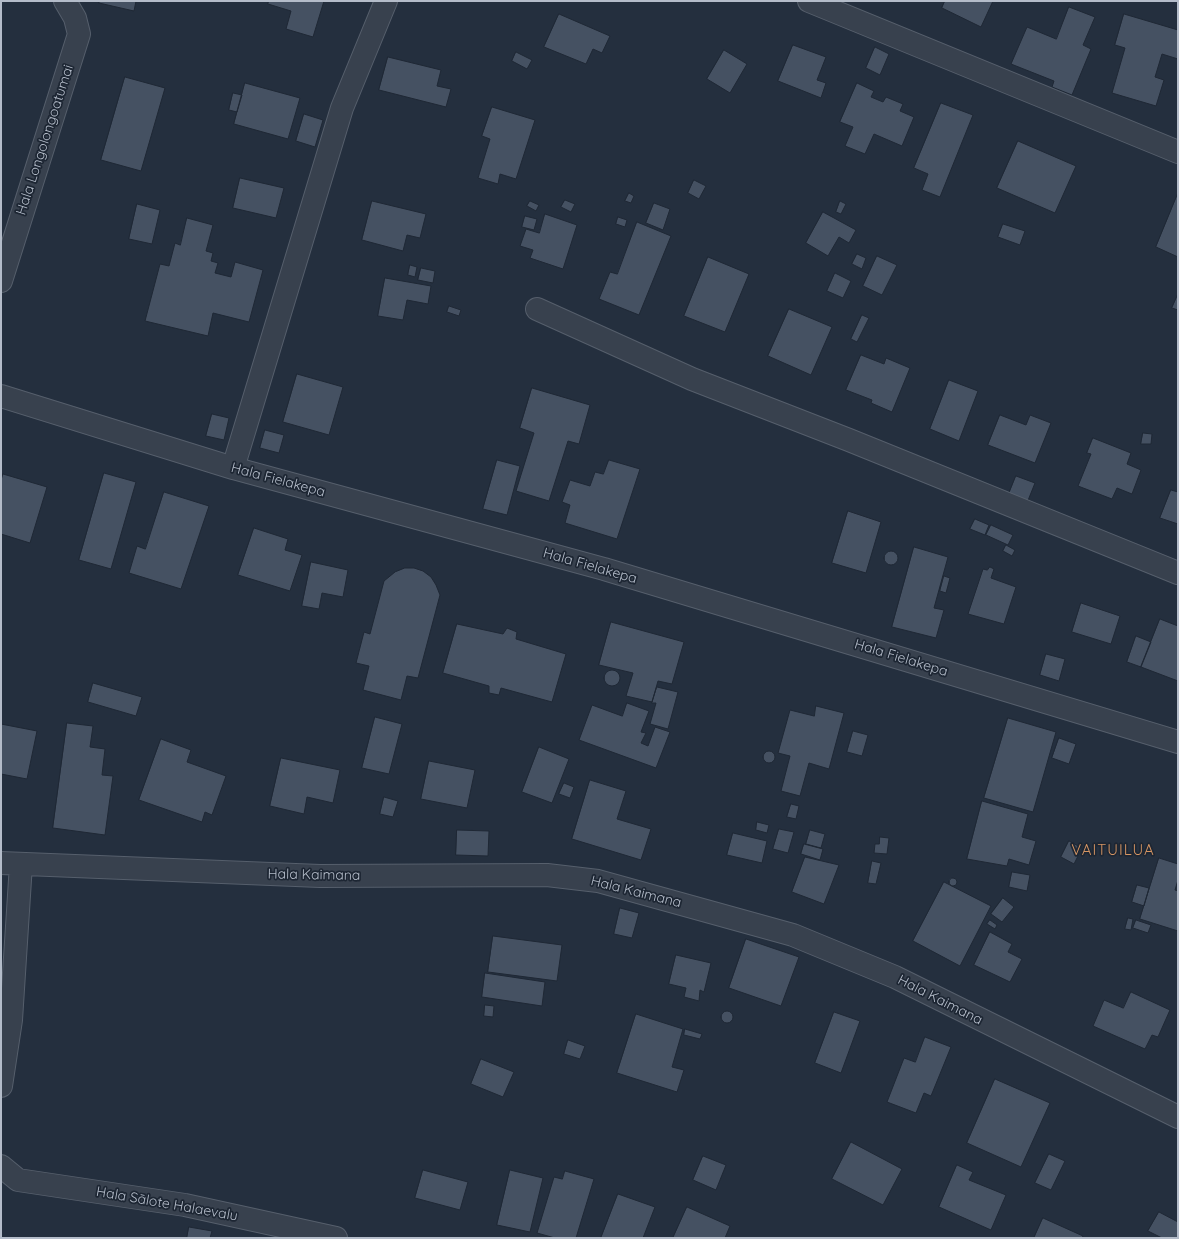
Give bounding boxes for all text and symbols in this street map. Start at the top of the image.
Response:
street label: Hala Longolongoatumai [13,63,77,217]
street label: Hala Fielakepa [229,459,327,501]
street label: Hala Fielakepa [541,545,639,587]
street label: Hala Fielakepa [852,636,950,680]
district label: VAITUILUA [1071,841,1155,859]
street label: Hala Kaimana [267,866,361,884]
street label: Hala Kaimana [589,873,683,911]
street label: Hala Kaimana [895,971,985,1029]
street label: Hala Sālote Halaevalu [95,1183,239,1225]

